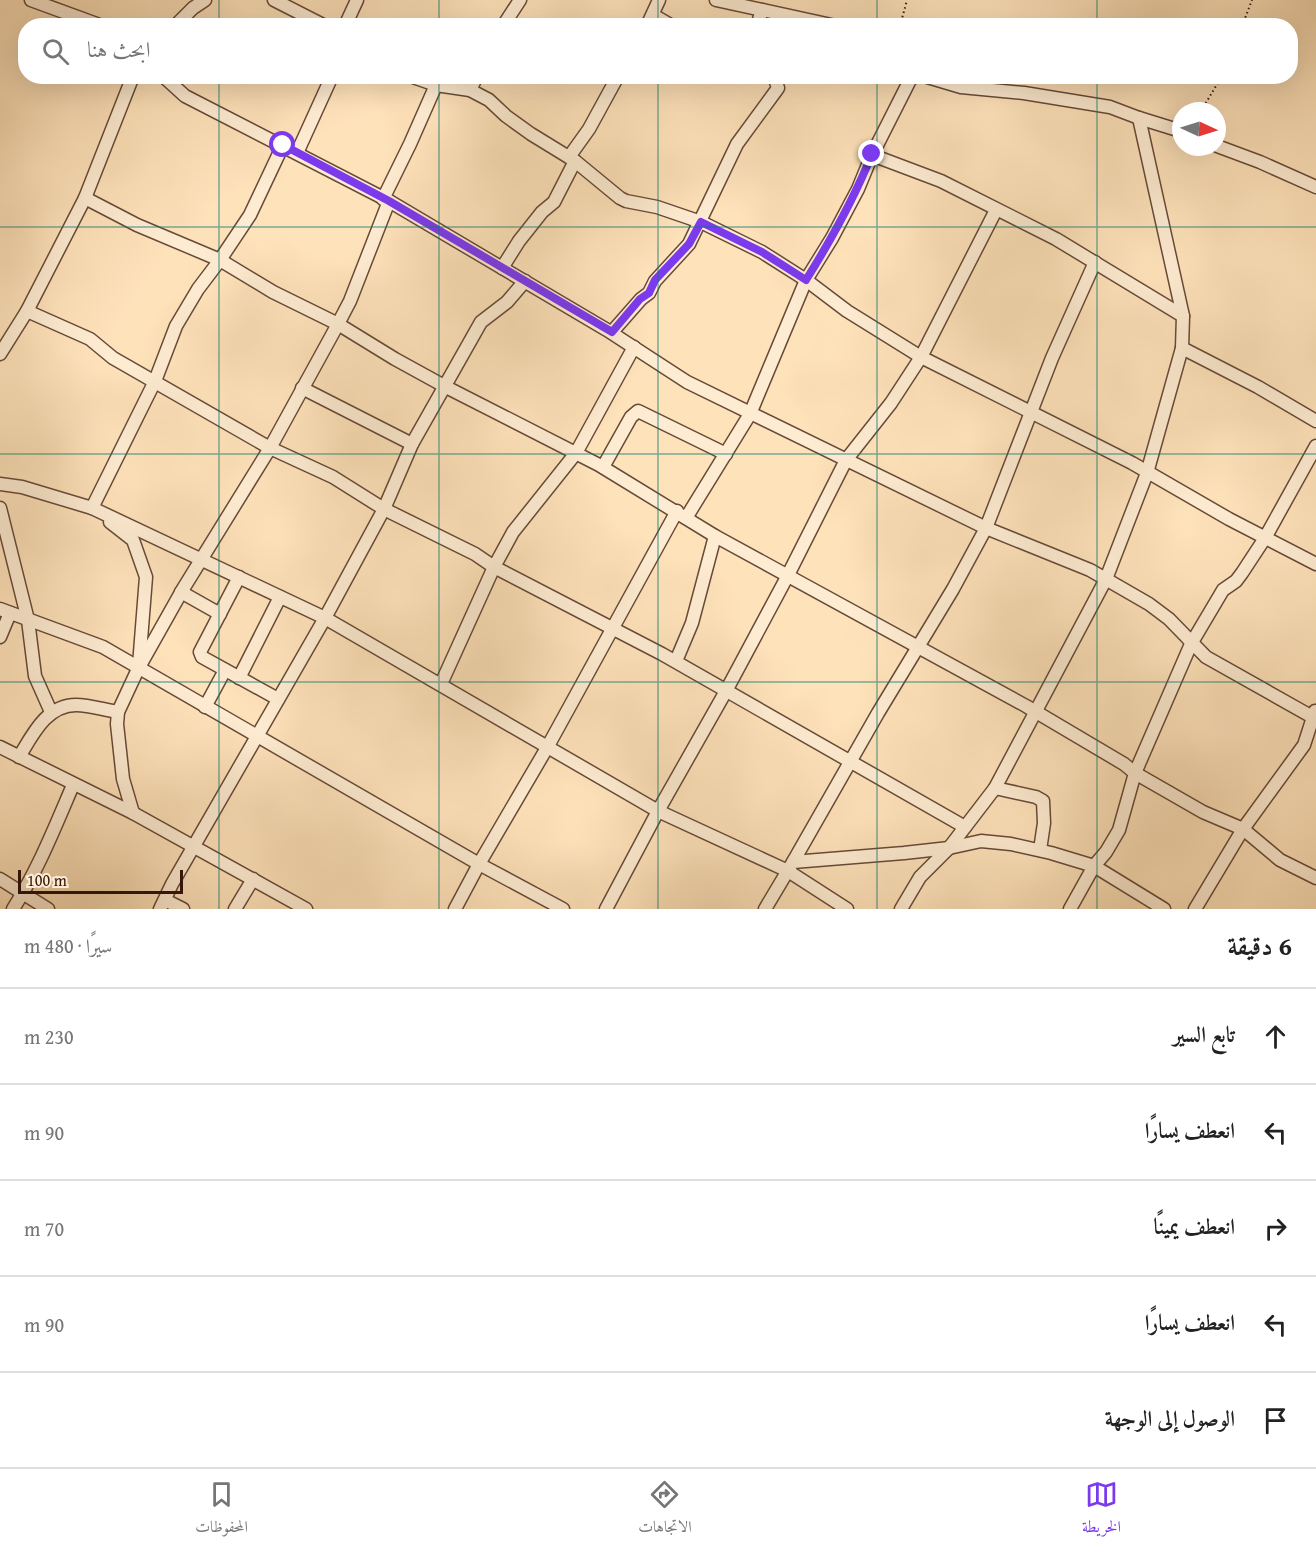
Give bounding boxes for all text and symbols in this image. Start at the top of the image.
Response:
search box [18,18,1298,84]
text: ابحث هنا [87,33,151,65]
icon: search [39,35,72,68]
north arrow [1172,102,1226,156]
route start [269,131,295,157]
route end [858,140,884,166]
scale bar [18,867,183,894]
text: 100 m [27,868,67,892]
text: 6 دقيقة [1227,926,1292,965]
text: سيرًا · 480 m [24,931,112,960]
text: تابع السير [1173,1018,1235,1050]
icon: ahead [1259,1020,1292,1053]
text: 230 m [24,1022,74,1051]
text: انعطف يسارًا [1145,1114,1235,1146]
icon: left [1259,1116,1292,1149]
text: 90 m [24,1118,64,1147]
text: انعطف يمينًا [1154,1210,1235,1242]
icon: right [1259,1212,1292,1245]
text: 70 m [24,1214,64,1243]
text: انعطف يسارًا [1145,1306,1235,1338]
icon: left [1259,1308,1292,1341]
text: 90 m [24,1310,64,1339]
text: الوصول إلى الوجهة [1105,1402,1235,1434]
icon: arrive [1259,1404,1292,1437]
tab: المحفوظات [195,1478,248,1542]
tab: الاتجاهات [638,1478,692,1542]
tab: الخريطة [1082,1478,1121,1542]

